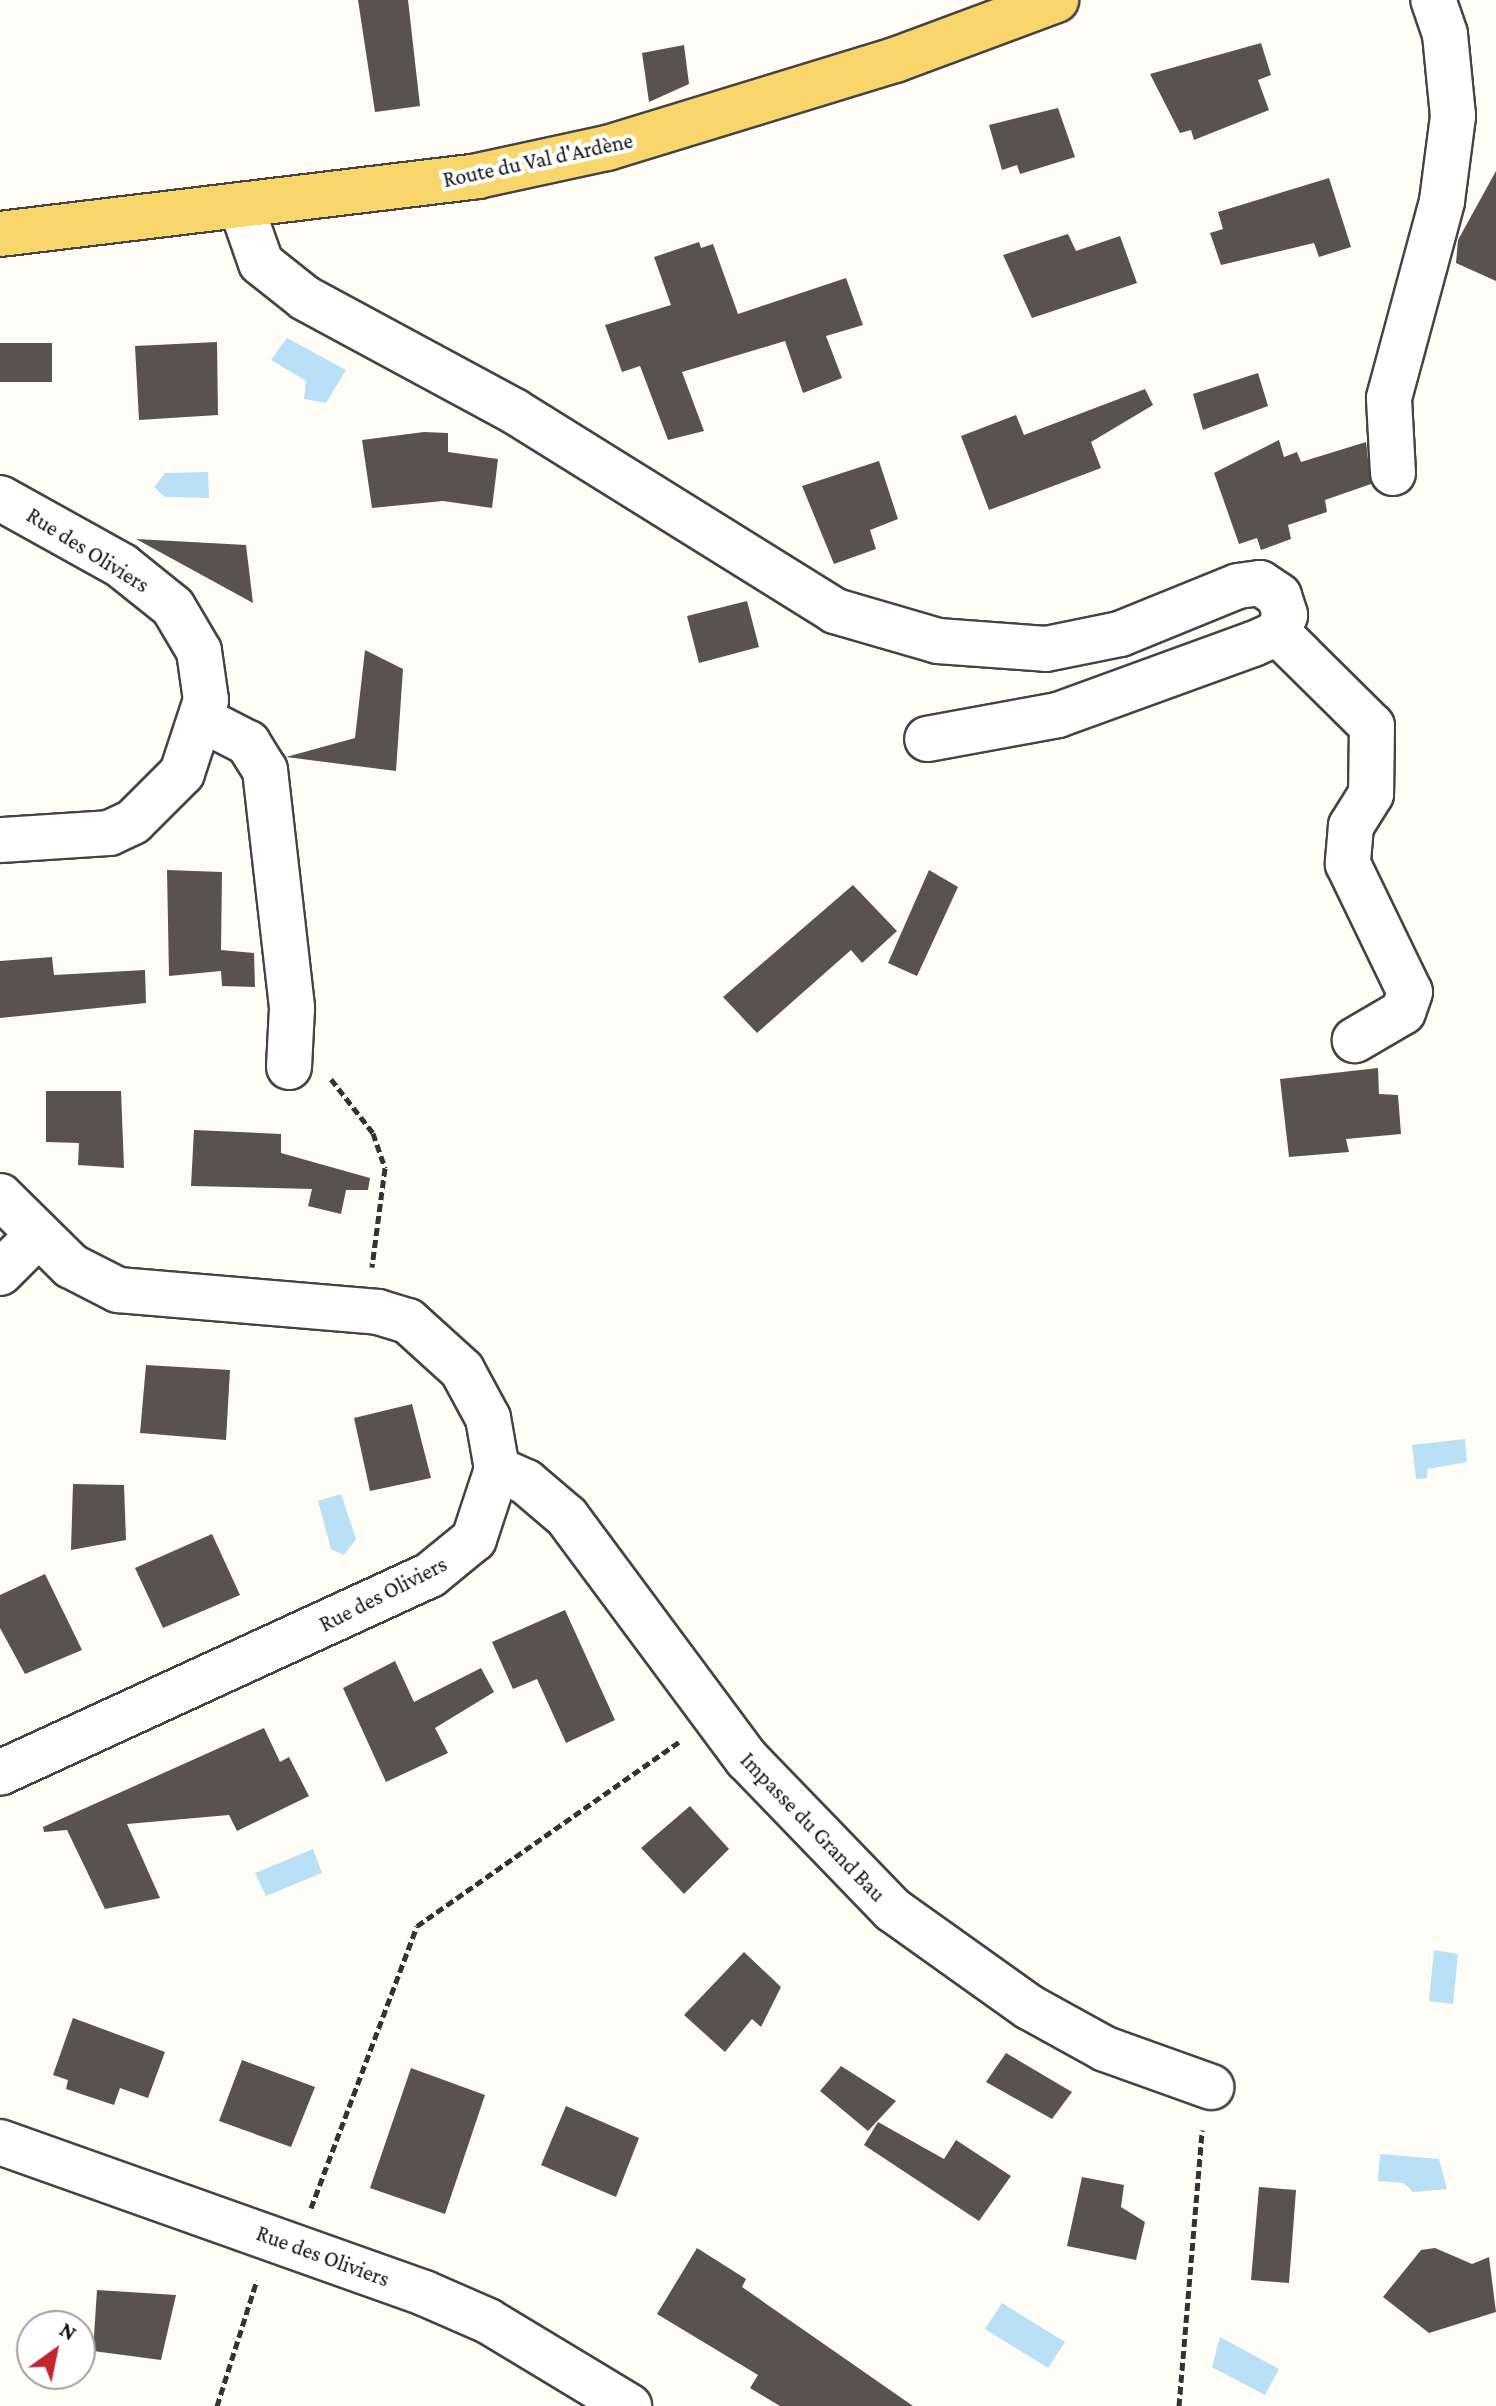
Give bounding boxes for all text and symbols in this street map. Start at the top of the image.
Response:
street label: Route du Val d'Ardène [441,127,635,193]
street label: Rue des Oliviers [22,502,154,598]
street label: Rue des Oliviers [315,1551,451,1637]
street label: Impasse du Grand Bau [735,1747,891,1907]
street label: Rue des Oliviers [253,2220,393,2292]
north arrow [16,2310,96,2390]
text: N [55,2317,81,2346]

